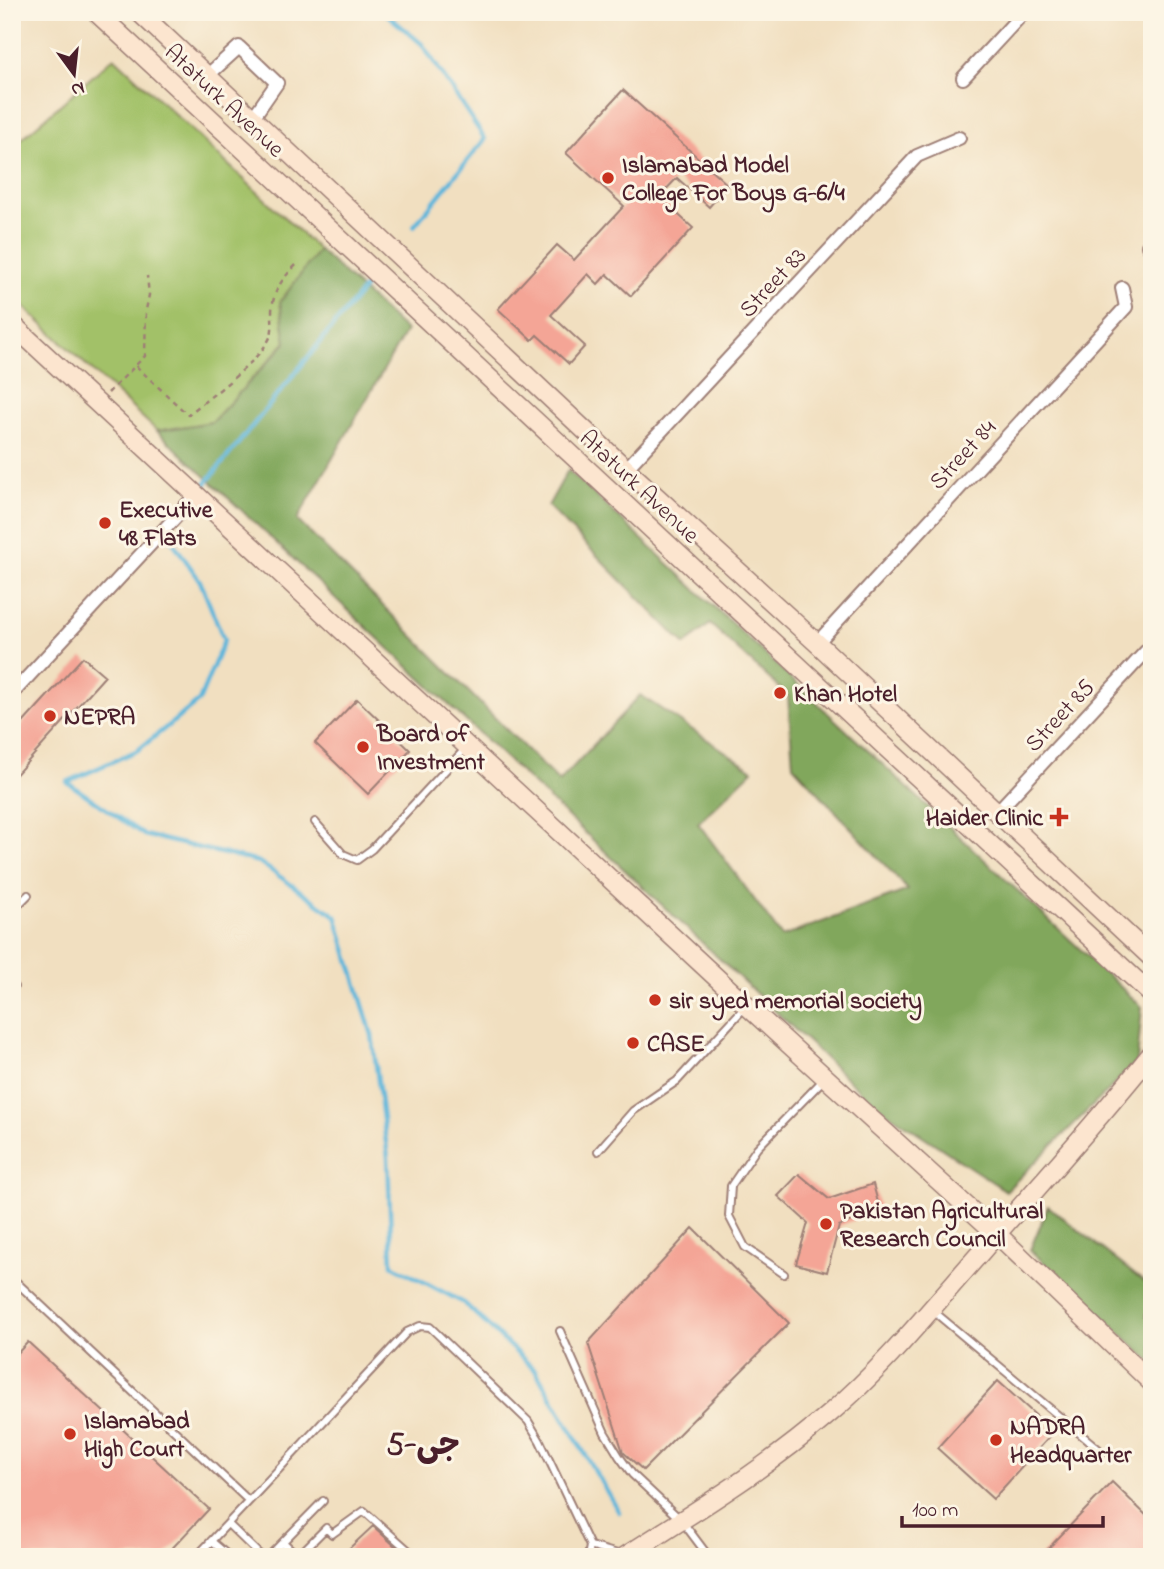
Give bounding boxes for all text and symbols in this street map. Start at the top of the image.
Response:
street label: Ataturk Avenue [155,37,291,167]
north arrow [38,38,108,108]
text: N [68,73,87,103]
place label: Islamabad Model College For Boys G-6/4 [622,149,845,213]
marker: Islamabad Model College For Boys G-6/4 [600,170,616,186]
street label: Street 83 [732,241,816,327]
street label: Street 84 [922,412,1006,499]
street label: Ataturk Avenue [570,423,706,553]
place label: Executive 48 Flats [119,494,214,557]
marker: Executive 48 Flats [97,515,113,531]
street label: Street 85 [1018,672,1104,761]
place label: Khan Hotel [794,678,897,713]
marker: Khan Hotel [772,685,788,701]
place label: NEPRA [64,701,135,736]
marker: NEPRA [42,708,58,724]
place label: Board of Investment [376,718,486,781]
marker: Board of Investment [355,739,371,755]
place label: Haider Clinic [926,802,1044,837]
marker: Haider Clinic [1049,807,1069,827]
place label: sir syed memorial society [669,985,922,1021]
marker: sir syed memorial society [647,992,663,1008]
place label: CASE [647,1028,705,1063]
marker: CASE [625,1035,641,1051]
place label: Pakistan Agricultural Research Council [840,1195,1043,1258]
marker: Pakistan Agricultural Research Council [818,1216,834,1232]
place label: Islamabad High Court [84,1405,190,1469]
place label: NADRA Headquarter [1010,1411,1132,1474]
district label: جی-5 [386,1423,460,1470]
marker: Islamabad High Court [62,1426,78,1442]
marker: NADRA Headquarter [988,1432,1004,1448]
scale bar [902,1485,1103,1529]
text: 100 m [912,1496,958,1526]

